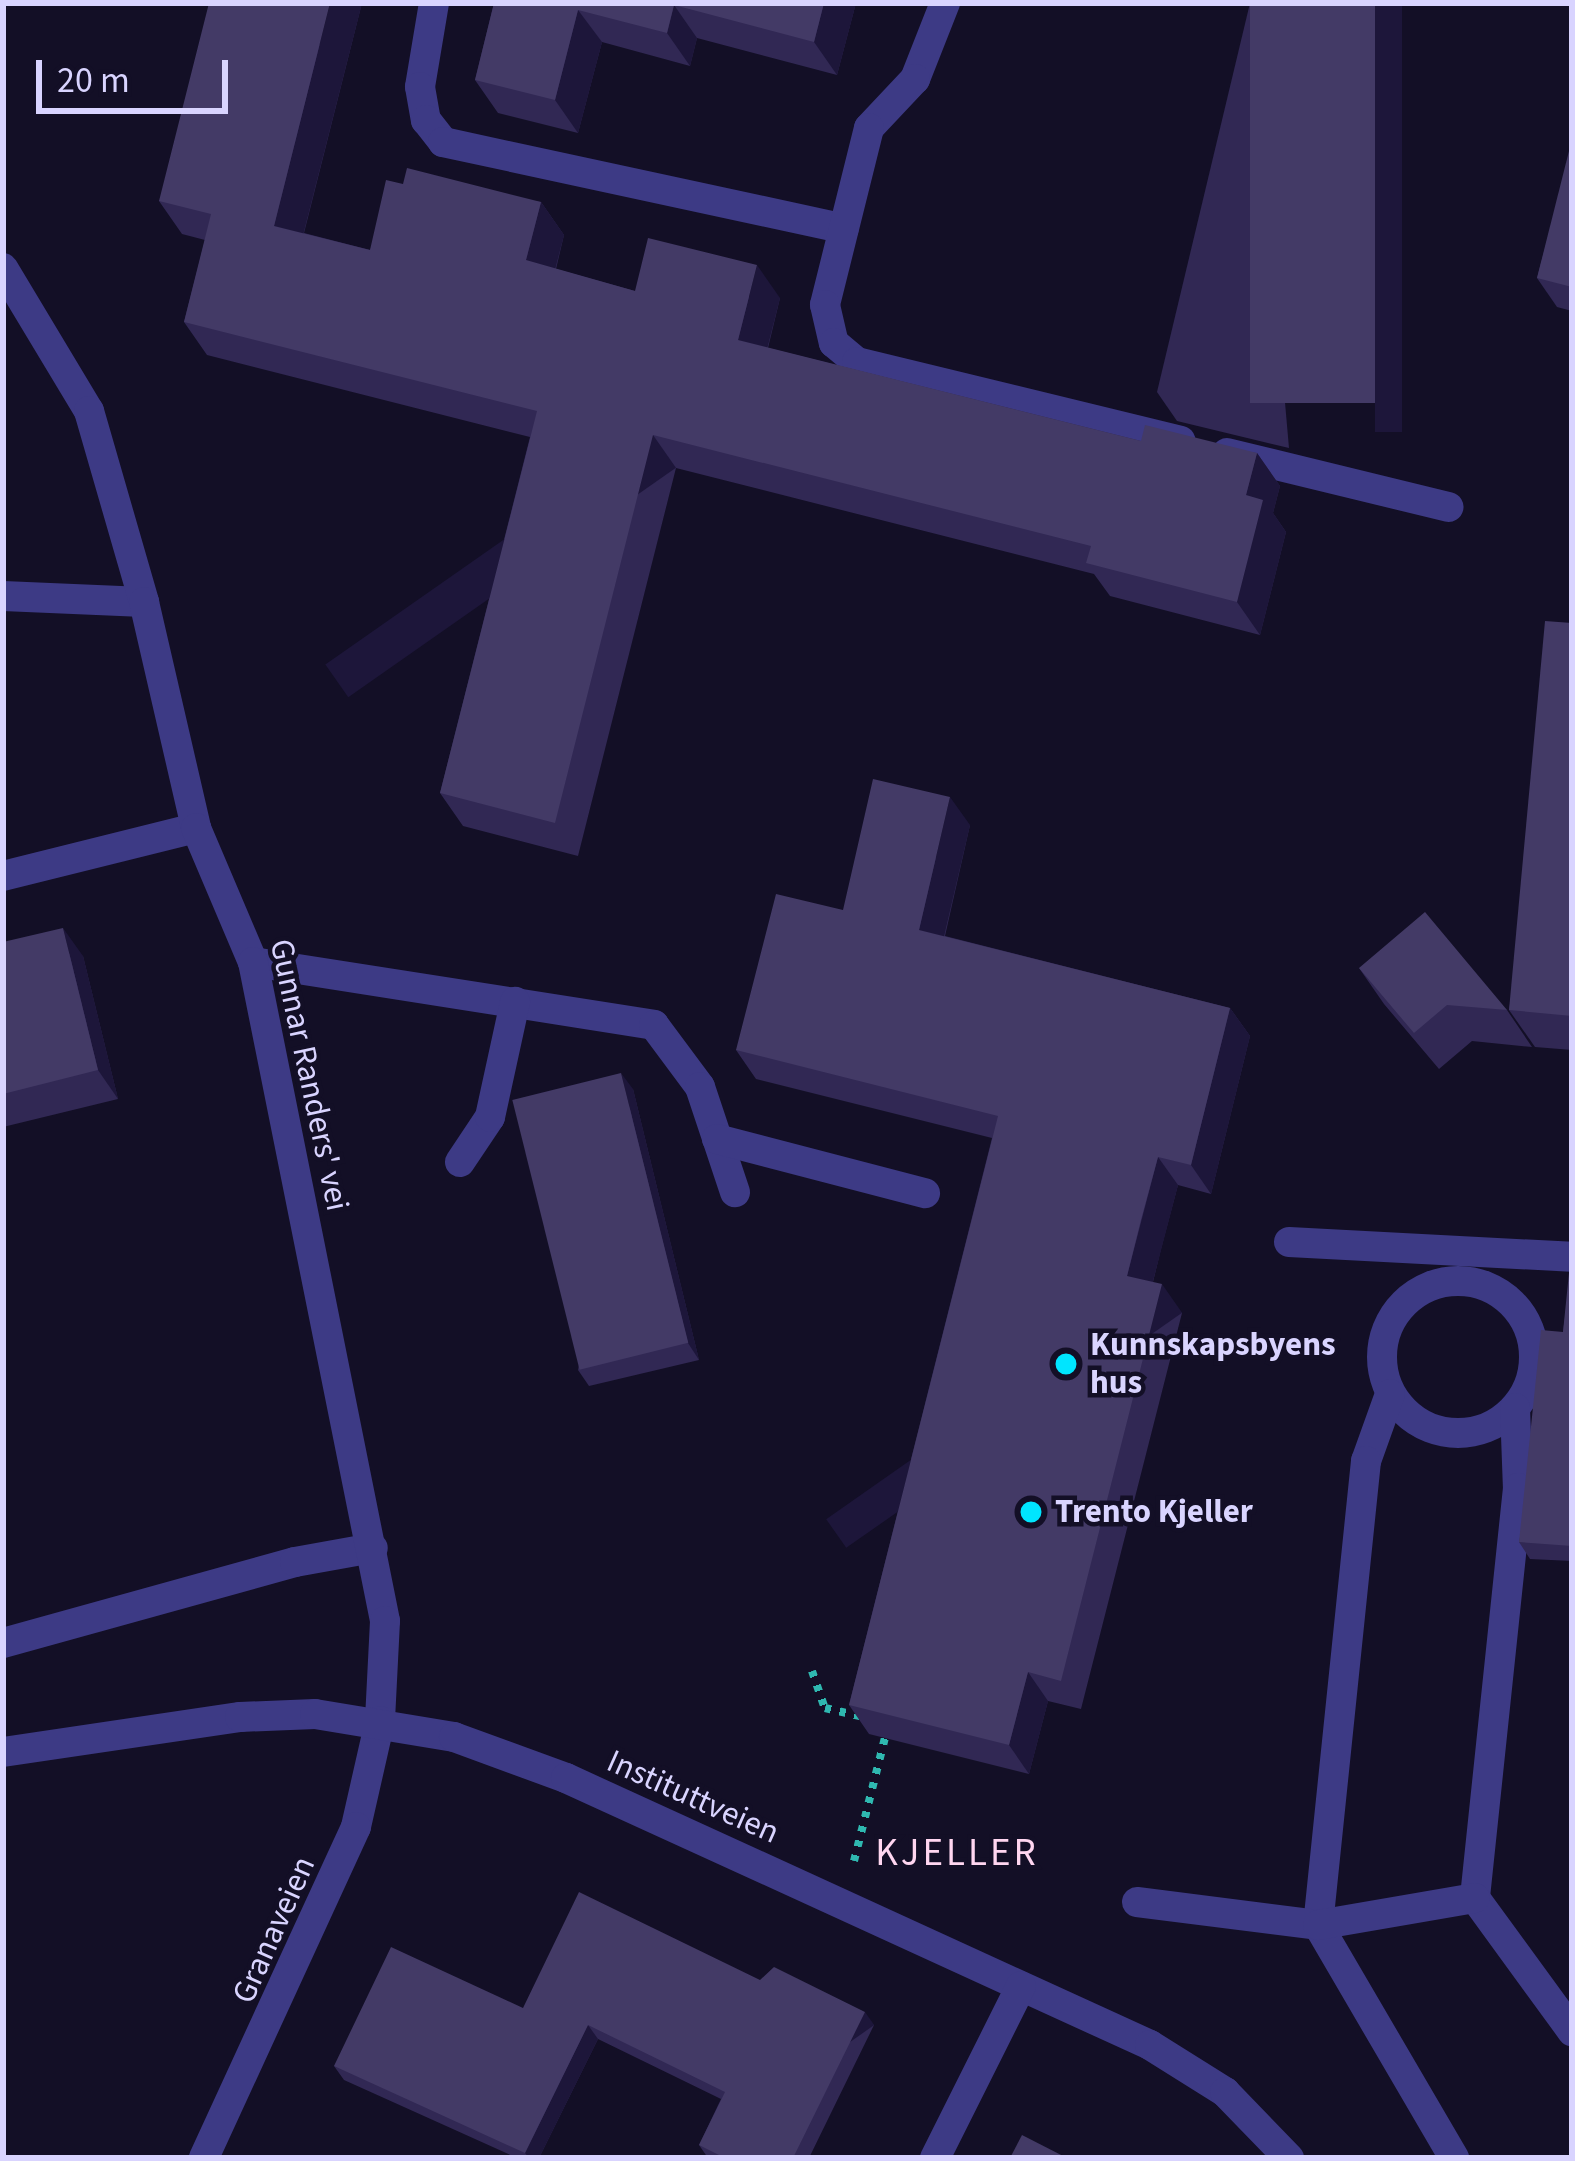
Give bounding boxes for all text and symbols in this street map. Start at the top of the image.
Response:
scale bar [42,36,234,110]
text: 20 m [57,55,130,106]
street label: Gunnar Randers' vei [261,935,357,1215]
place label: Kunnskapsbyens hus [1090,1325,1336,1403]
marker: Kunnskapsbyens hus [1053,1351,1079,1377]
place label: Trento Kjeller [1055,1492,1253,1532]
marker: Trento Kjeller [1018,1499,1044,1525]
street label: Instituttveien [601,1741,785,1853]
district label: KJELLER [875,1830,1039,1876]
street label: Granaveien [224,1850,324,2010]

